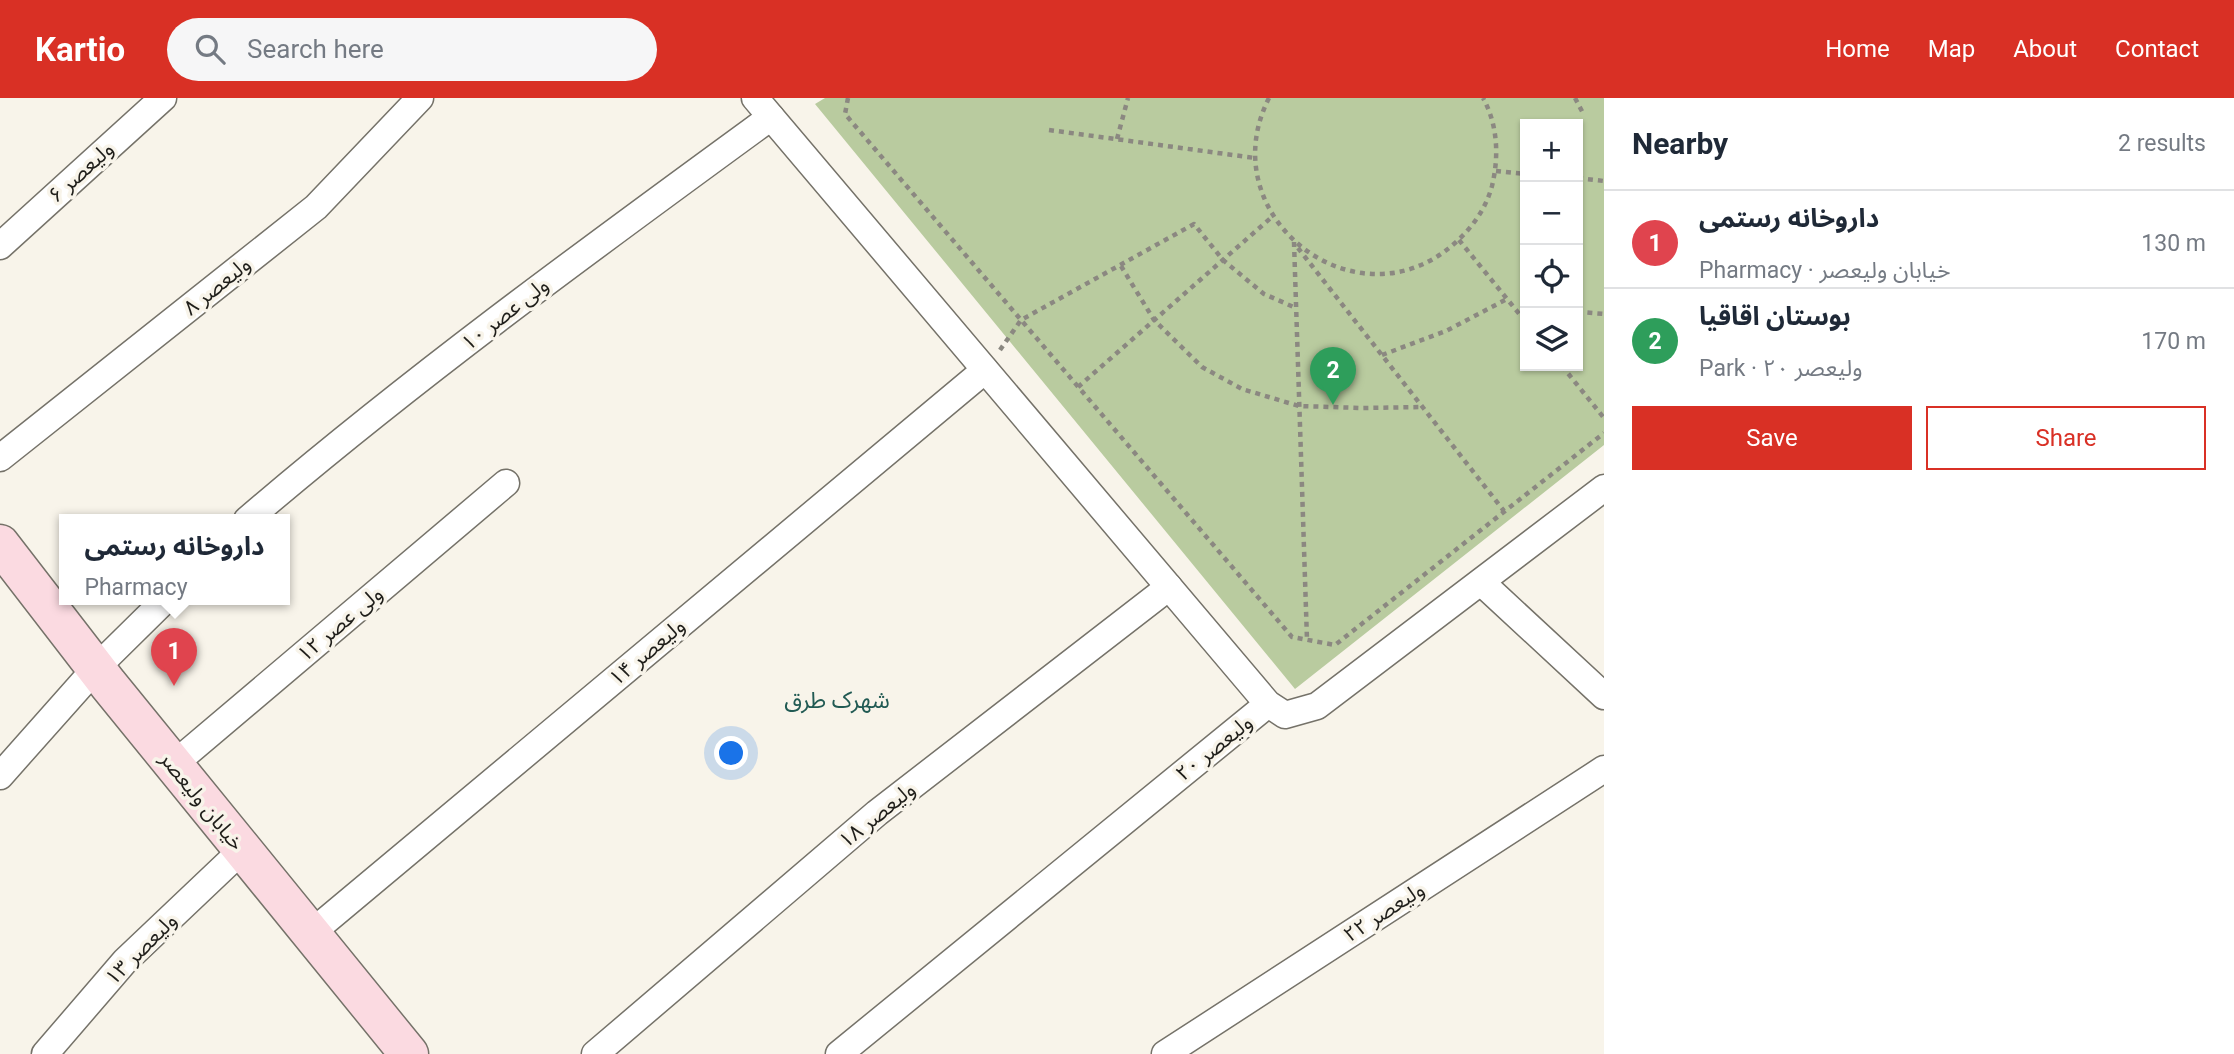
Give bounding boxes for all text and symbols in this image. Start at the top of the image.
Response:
search box [167,18,657,81]
text: Kartio [35,30,125,69]
icon: search [191,30,229,68]
text: Search here [247,34,384,64]
text: Home [1825,35,1890,63]
text: Map [1928,35,1975,63]
text: About [2013,35,2077,63]
text: Contact [2115,35,2199,63]
map controls [1520,119,1583,371]
button: + [1520,119,1583,182]
text: Nearby [1632,126,1728,161]
text: 2 results [2118,130,2206,157]
street label: ولیعصر ۶ [44,137,118,207]
button: − [1520,182,1583,245]
text: داروخانه رستمی [1699,203,1879,233]
text: 1 [1648,230,1662,257]
text: 130 m [2141,230,2206,257]
button: locate [1520,245,1583,308]
street label: ولیعصر ۸ [179,252,255,320]
text: Pharmacy · خیابان ولیعصر [1699,257,1950,284]
street label: ولی عصر ۱۰ [457,273,553,355]
text: بوستان اقاقیا [1699,301,1851,331]
button: layers [1520,308,1583,371]
text: 2 [1648,328,1662,355]
text: 170 m [2141,328,2206,355]
pin: 2 [1310,347,1356,405]
text: Park · ولیعصر ۲۰ [1699,355,1863,382]
button: Save [1632,406,1912,470]
button: Share [1926,406,2206,470]
popup [59,514,290,605]
text: داروخانه رستمی [84,531,265,561]
text: Pharmacy [84,574,188,601]
street label: ولی عصر ۱۲ [293,582,387,666]
street label: ولیعصر ۱۴ [604,614,690,690]
pin: 1 [151,628,197,686]
district label: شهرک طرق [784,687,890,714]
street label: ولیعصر ۲۰ [1171,710,1257,786]
your location [714,736,748,770]
street label: خیابان ولیعصر [154,746,249,855]
street label: ولیعصر ۱۸ [834,777,920,853]
street label: ولیعصر ۲۲ [1339,877,1429,947]
street label: ولیعصر ۱۳ [100,908,182,990]

